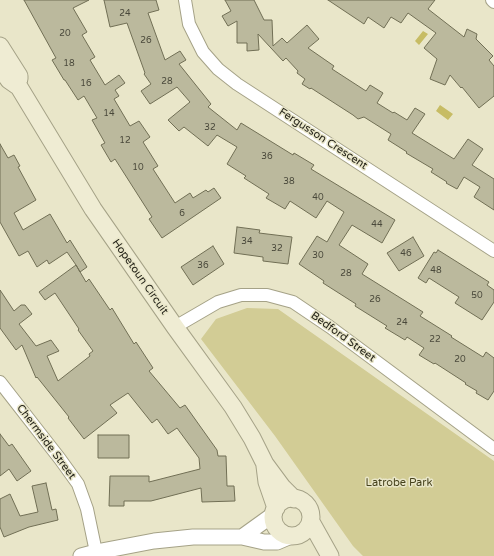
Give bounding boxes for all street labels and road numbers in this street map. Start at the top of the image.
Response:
street label: Fergusson Crescent [276,105,370,173]
street label: Hopetoun Circuit [109,237,171,317]
street label: Bedford Street [308,309,378,365]
street label: Chermside Street [14,402,78,482]

